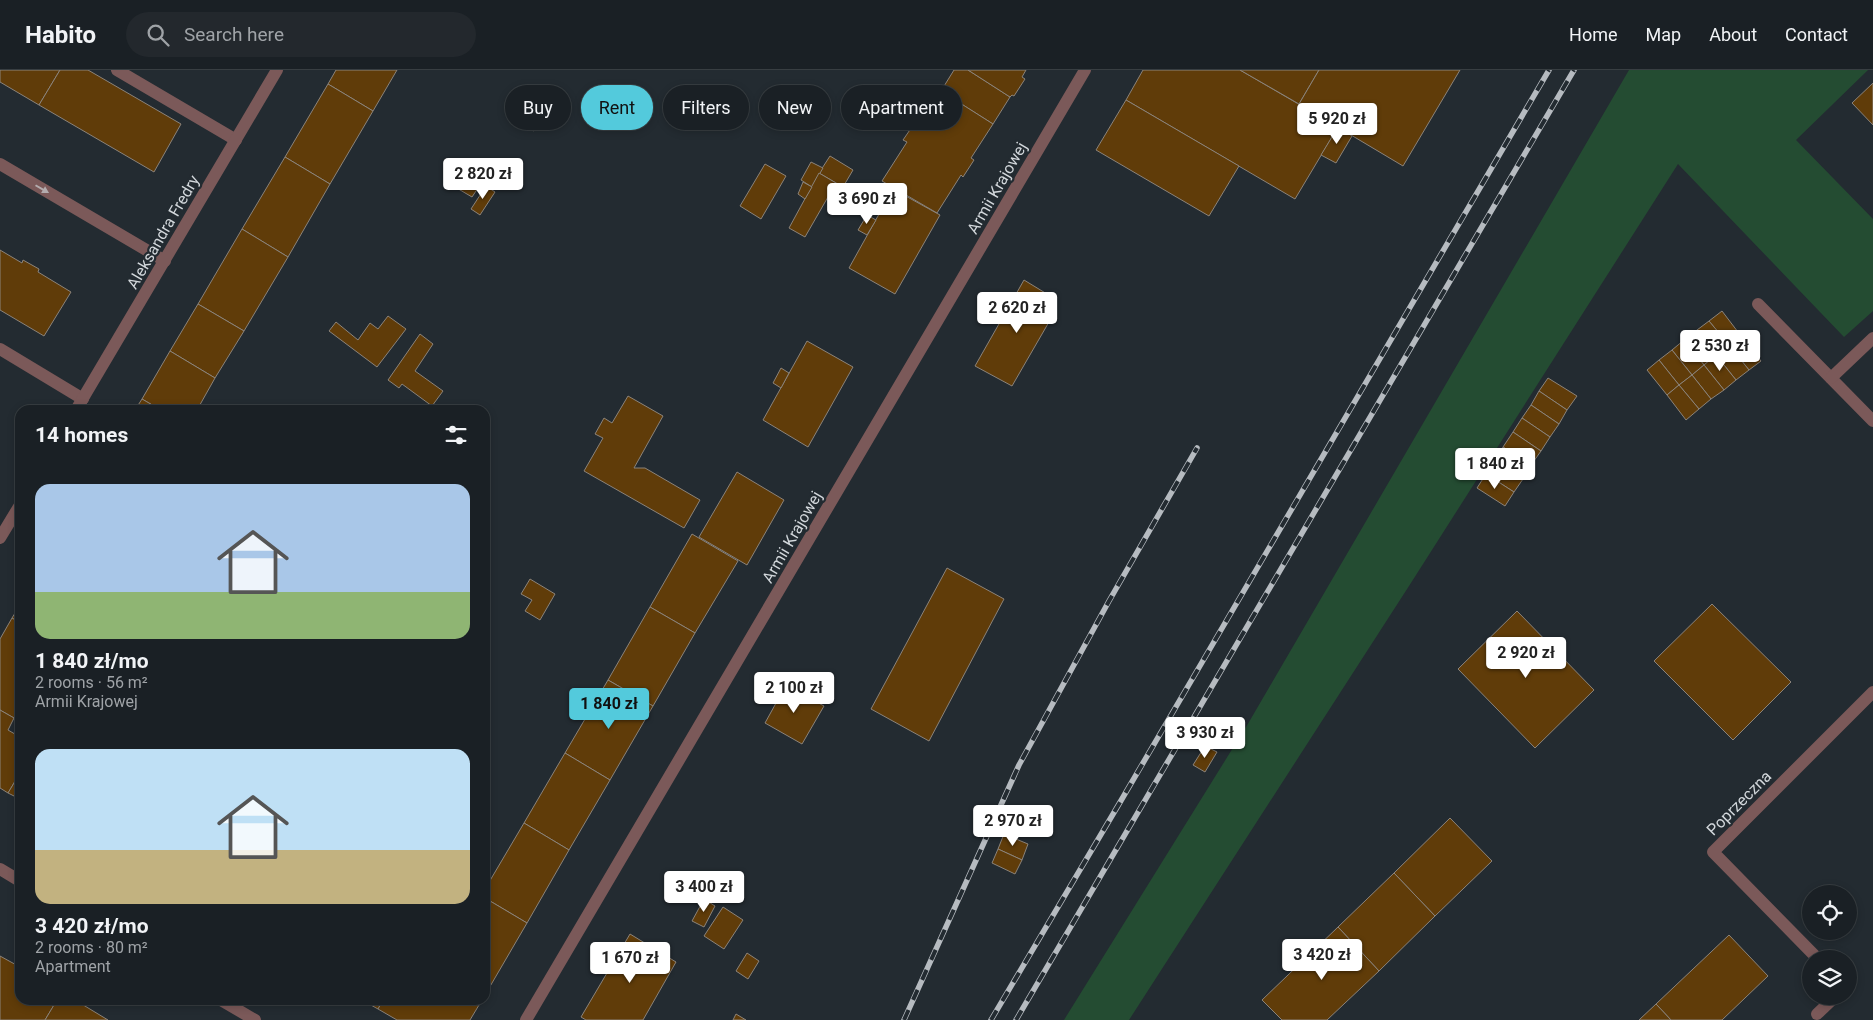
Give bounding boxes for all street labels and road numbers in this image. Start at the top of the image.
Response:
street label: Armii Krajowej [963,139,1031,237]
street label: Aleksandra Fredry [123,171,203,292]
street label: Armii Krajowej [758,488,826,586]
street label: Poprzeczna [1703,767,1775,839]

